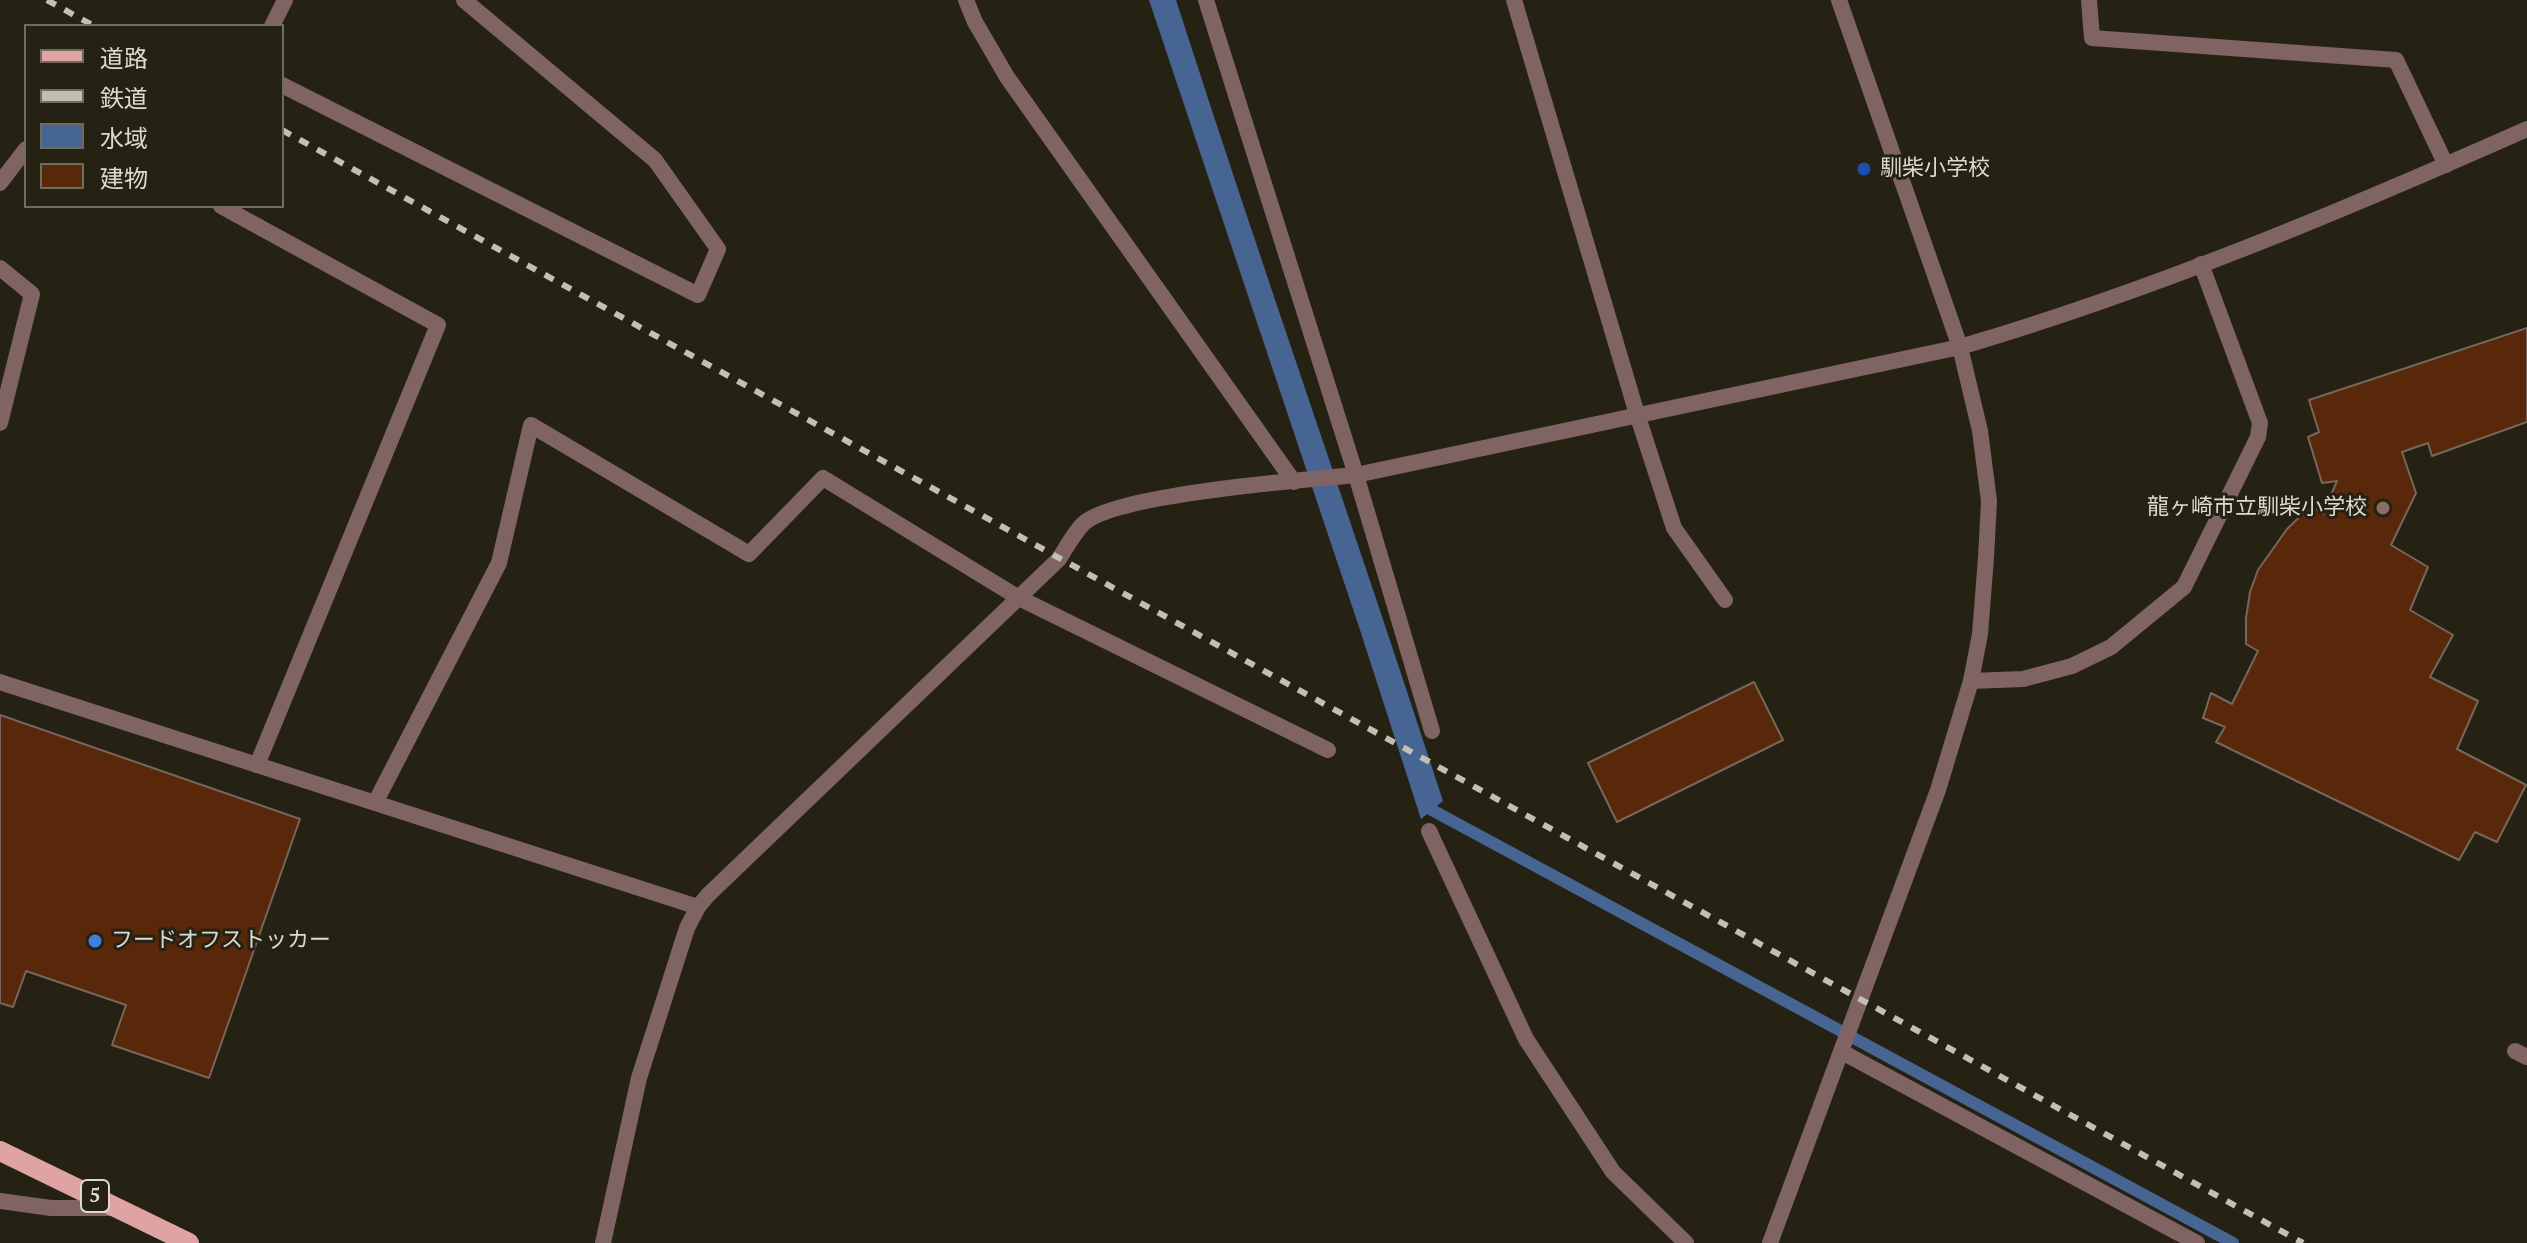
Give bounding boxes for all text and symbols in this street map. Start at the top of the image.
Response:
legend [24,24,284,208]
text: 道路 [100,42,148,74]
text: 鉄道 [100,82,148,114]
text: 水域 [100,122,148,154]
place label: 馴柴小学校 [1880,156,1990,182]
marker: 馴柴小学校 [1855,160,1873,178]
text: 建物 [100,162,148,194]
place label: 龍ヶ崎市立馴柴小学校 [2147,495,2367,521]
marker: 龍ヶ崎市立馴柴小学校 [2374,499,2392,517]
place label: フードオフストッカー [111,928,331,954]
marker: フードオフストッカー [86,932,104,950]
road number: 5 [81,1180,109,1212]

